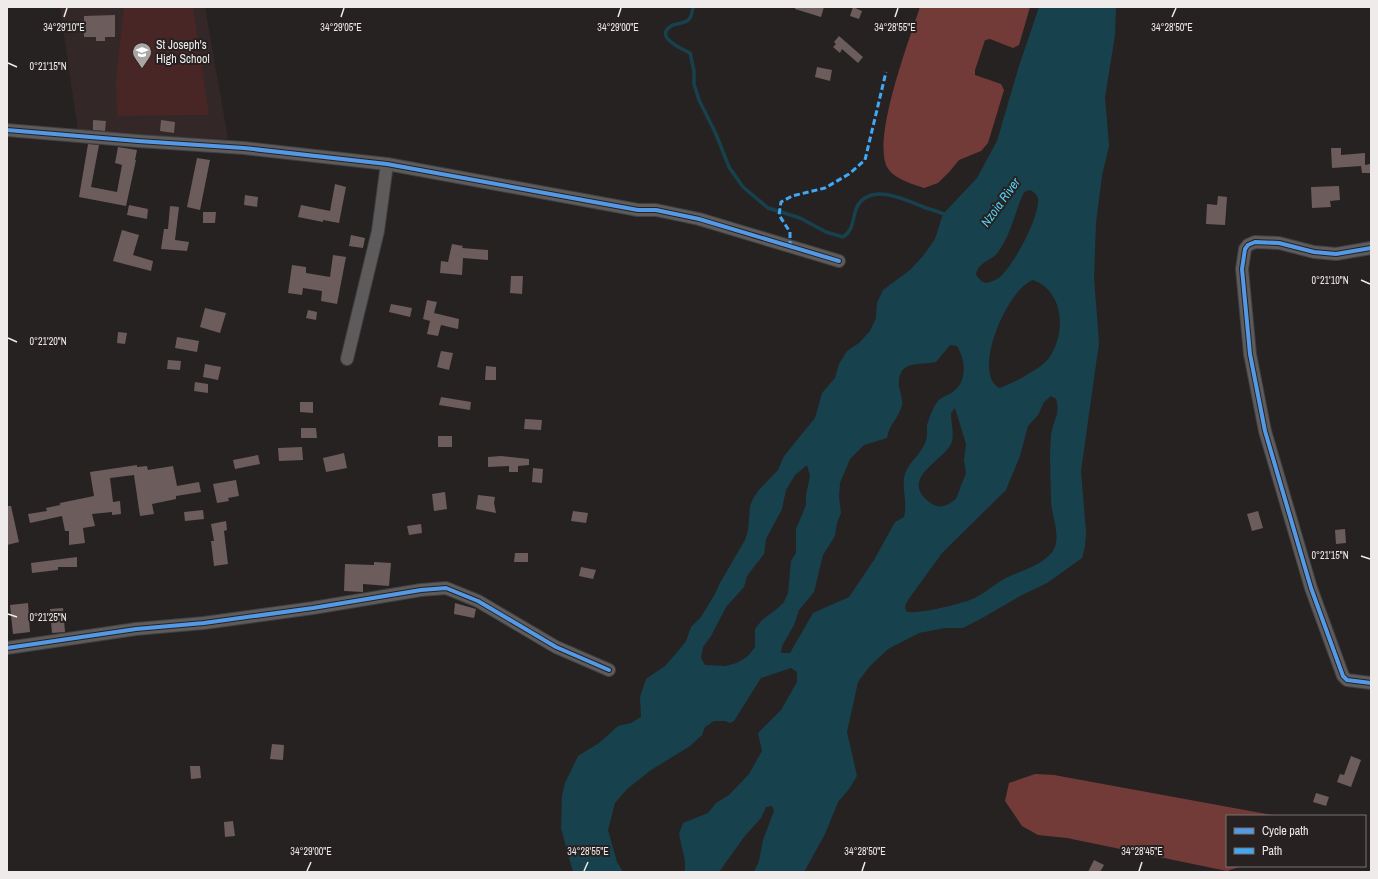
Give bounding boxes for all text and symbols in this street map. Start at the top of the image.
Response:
text: 34°29'10"E [43,21,85,34]
text: 34°29'05"E [320,21,362,34]
text: 34°29'00"E [597,21,639,34]
text: 34°28'55"E [874,21,916,34]
text: 34°28'50"E [1151,21,1193,34]
place label: St Joseph's High School [156,37,210,67]
school or university icon: St Joseph's High School [131,41,153,69]
text: 0°21'15"N [29,60,67,73]
water label: Nzoia River [977,174,1024,230]
text: 0°21'10"N [1311,274,1349,287]
text: 0°21'20"N [29,335,67,348]
text: 0°21'15"N [1311,549,1349,562]
text: 0°21'25"N [29,611,67,624]
legend [1226,815,1366,867]
text: Cycle path [1262,823,1309,839]
text: Path [1262,843,1282,859]
text: 34°29'00"E [290,845,332,858]
text: 34°28'55"E [567,845,609,858]
text: 34°28'50"E [844,845,886,858]
text: 34°28'45"E [1121,845,1163,858]

